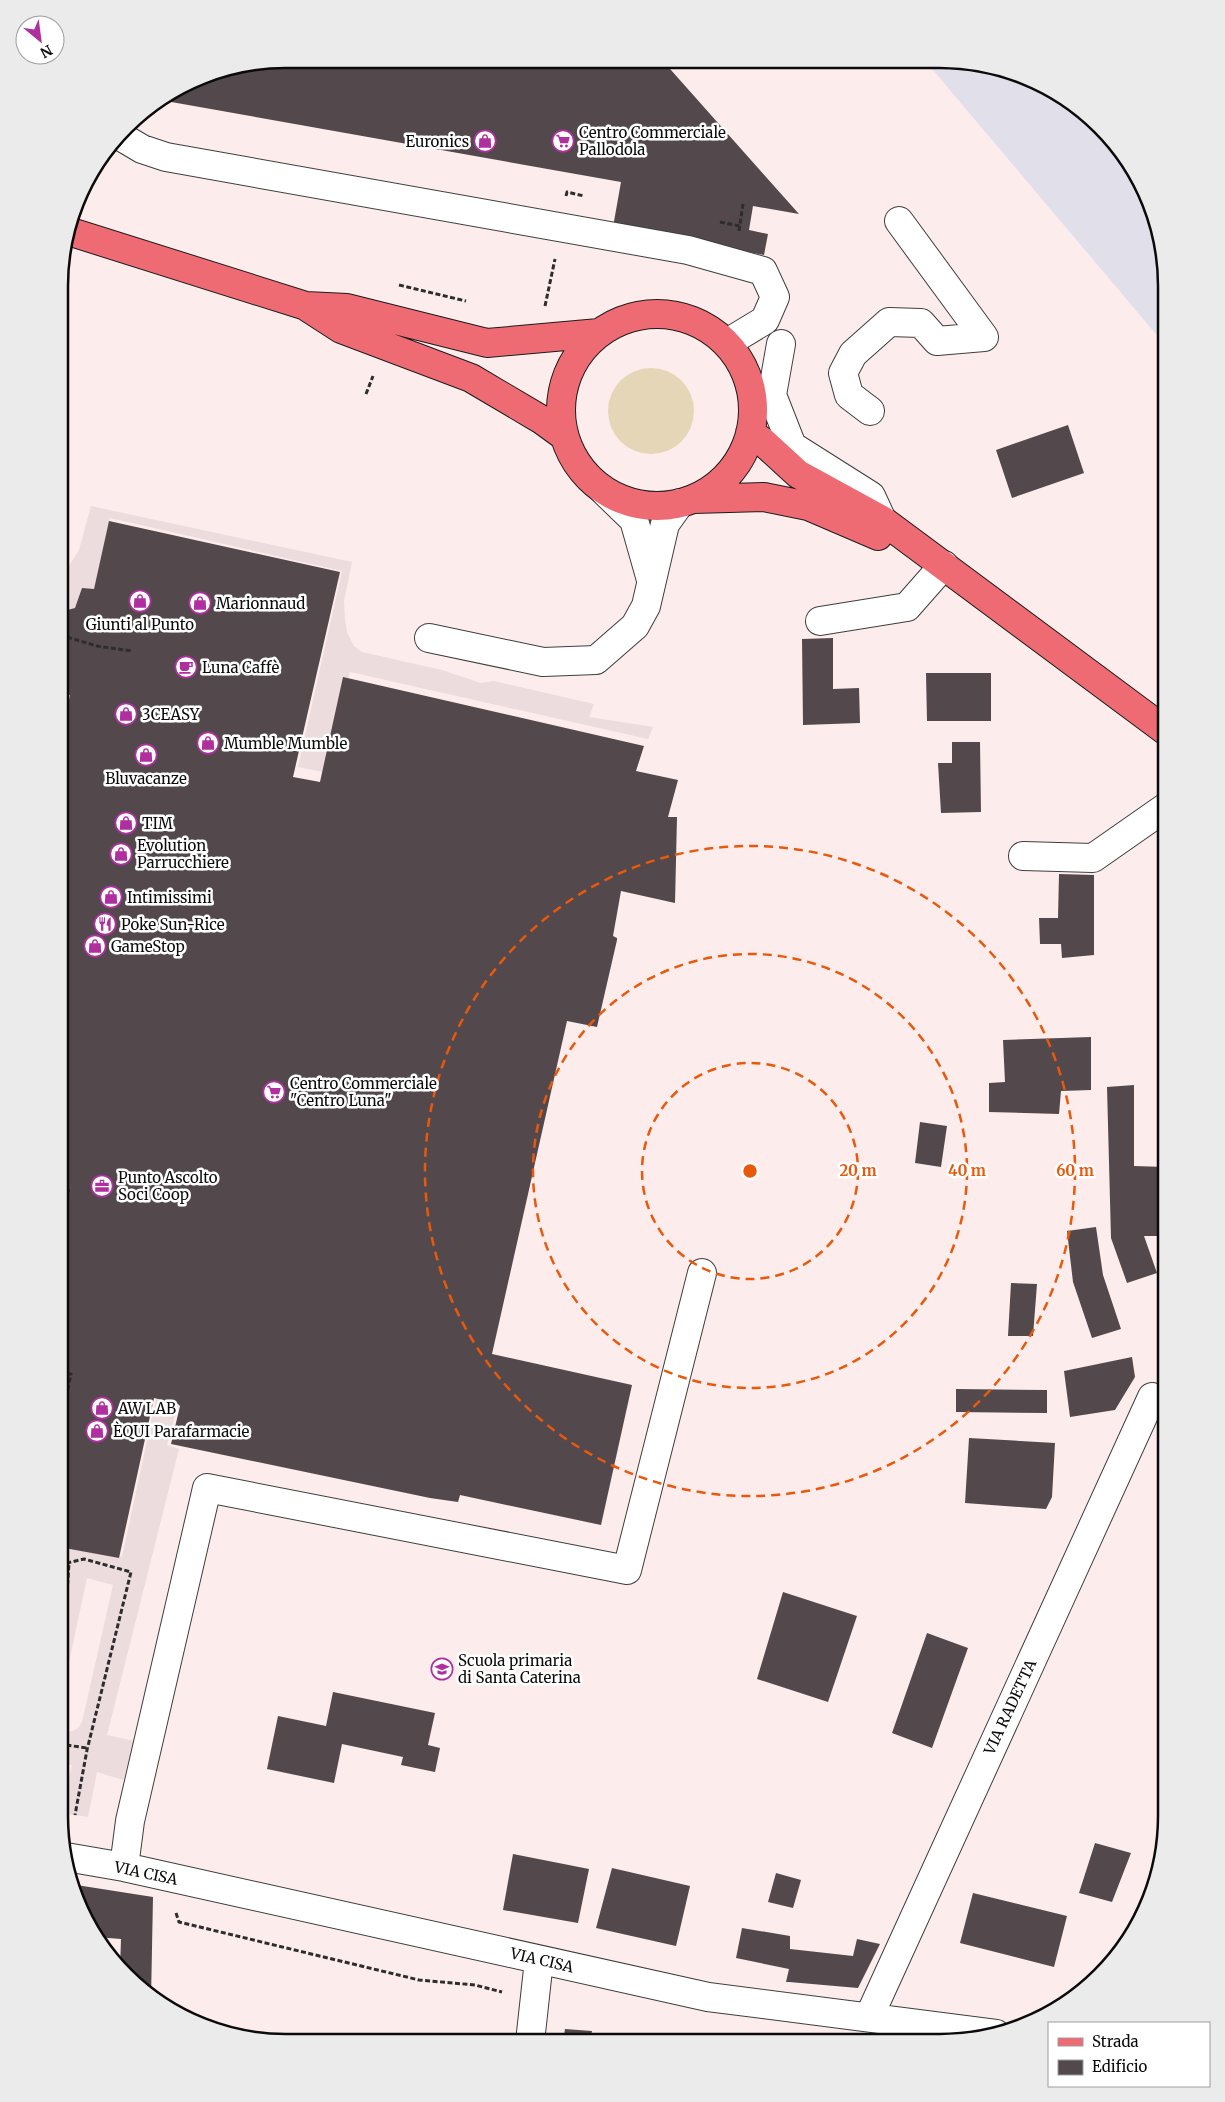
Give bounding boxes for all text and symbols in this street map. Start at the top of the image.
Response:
north arrow [15,15,65,65]
text: N [37,41,56,62]
place label: Centro Commerciale Pallodola [579,123,726,159]
shop icon: Euronics [473,129,497,153]
supermarket icon: Centro Commerciale Pallodola [551,129,575,153]
place label: Euronics [406,132,469,151]
shop icon: Giunti al Punto [128,589,152,613]
shop icon: Marionnaud [188,591,212,615]
place label: Marionnaud [216,594,305,613]
place label: Giunti al Punto [86,615,194,634]
cafe icon: Luna Caffè [174,655,198,679]
place label: Luna Caffè [202,658,279,677]
shop icon: 3CEASY [114,702,138,726]
place label: 3CEASY [142,705,200,724]
shop icon: Mumble Mumble [196,731,220,755]
place label: Mumble Mumble [224,734,347,753]
shop icon: Bluvacanze [134,743,158,767]
place label: Bluvacanze [105,769,187,788]
shop icon: TIM [114,811,138,835]
place label: TIM [142,814,173,833]
place label: Evolution Parrucchiere [137,836,229,872]
shop icon: Evolution Parrucchiere [109,842,133,866]
shop icon: Intimissimi [99,885,123,909]
place label: Intimissimi [127,888,212,907]
restaurant icon: Poke Sun-Rice [93,912,117,936]
place label: Poke Sun-Rice [121,915,225,934]
shop icon: GameStop [83,934,107,958]
place label: GameStop [111,937,185,956]
place label: Centro Commerciale "Centro Luna" [290,1074,437,1110]
supermarket icon: Centro Commerciale "Centro Luna" [262,1080,286,1104]
text: 20 m [839,1161,877,1180]
text: 40 m [948,1161,986,1180]
text: 60 m [1056,1161,1094,1180]
centre of rings [741,1162,759,1180]
place label: Punto Ascolto Soci Coop [118,1168,218,1204]
office icon: Punto Ascolto Soci Coop [90,1174,114,1198]
shop icon: AW LAB [90,1396,114,1420]
place label: AW LAB [117,1399,176,1418]
shop icon: ÈQUI Parafarmacie [85,1419,109,1443]
place label: ÈQUI Parafarmacie [113,1421,250,1441]
place label: Scuola primaria di Santa Caterina [458,1651,581,1687]
street label: VIA RADETTA [979,1656,1041,1759]
school or university icon: Scuola primaria di Santa Caterina [430,1657,454,1681]
street label: VIA CISA [112,1857,180,1889]
street label: VIA CISA [508,1943,576,1977]
legend [1048,2022,1210,2087]
text: Strada [1092,2032,1139,2051]
text: Edificio [1092,2057,1148,2076]

